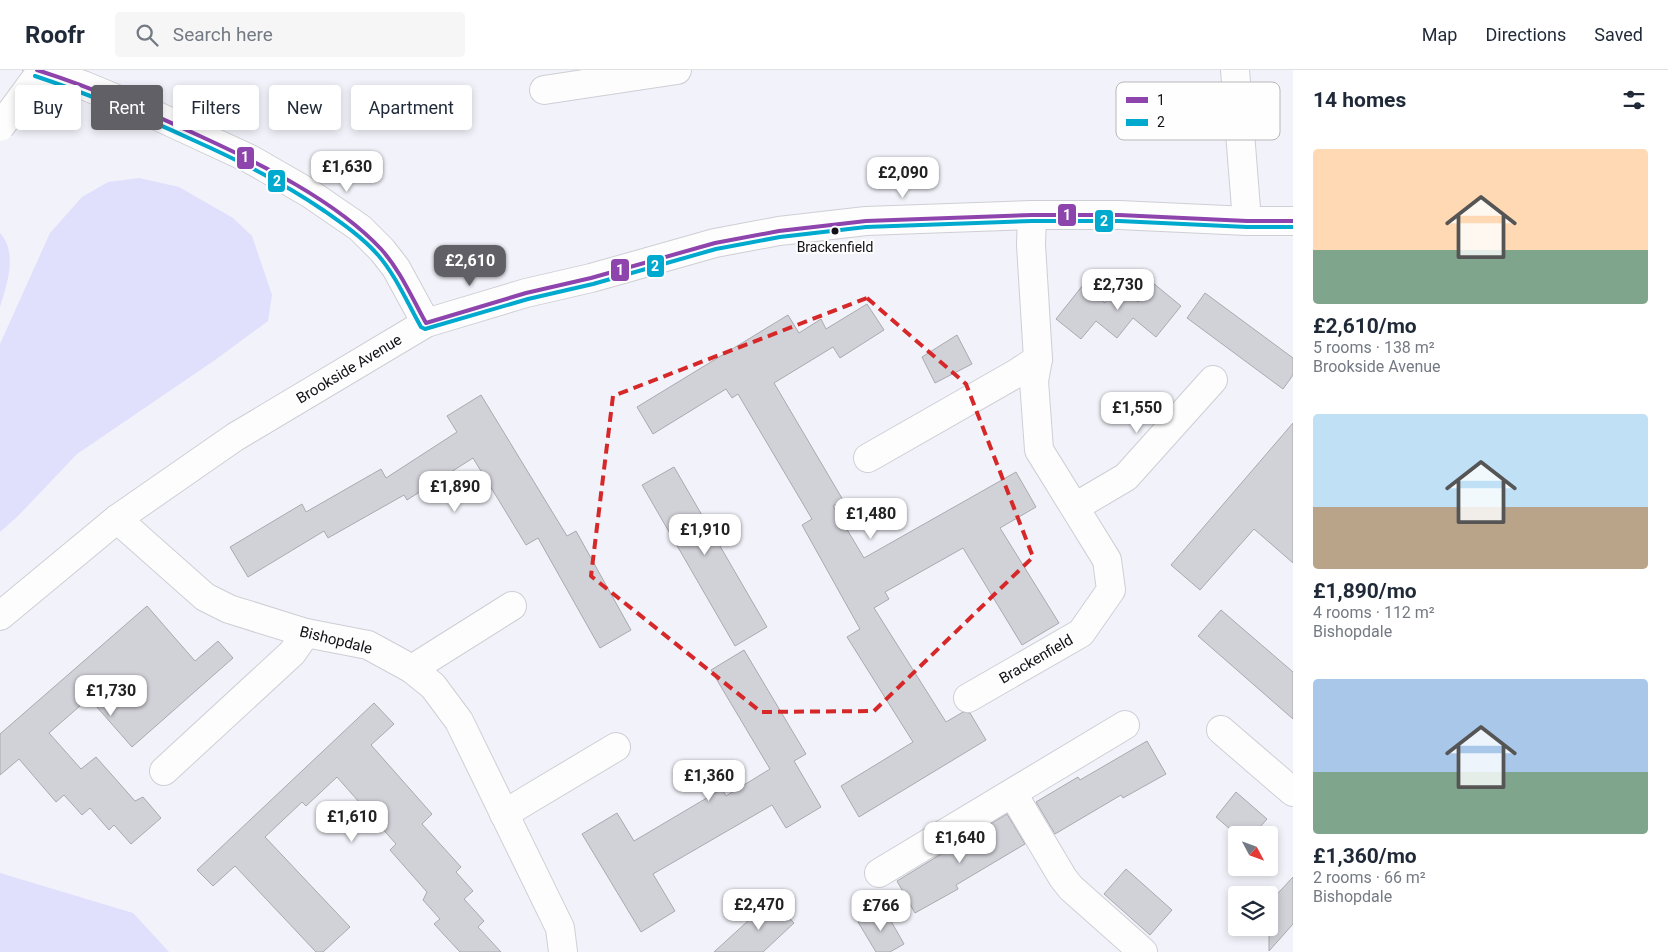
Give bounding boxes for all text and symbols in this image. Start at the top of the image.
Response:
search box [115,12,465,57]
text: Roofr [25,21,85,49]
icon: search [133,21,161,49]
text: Search here [173,23,273,46]
text: Map [1422,24,1457,45]
text: Directions [1485,24,1566,45]
text: Saved [1594,24,1643,45]
legend [1116,82,1280,140]
chip: Buy [15,85,81,130]
chip: Rent [91,85,163,130]
chip: Filters [173,85,259,130]
chip: New [269,85,341,130]
chip: Apartment [351,85,472,130]
icon: filters [1620,86,1648,114]
text: 14 homes [1313,88,1406,112]
text: 1 [1157,92,1165,108]
text: 2 [1157,114,1165,130]
line badge: 1 [236,146,255,170]
text: 1 [241,149,249,165]
pin: £1,630 [306,150,388,193]
pin: £2,090 [862,156,944,199]
text: £1,630 [322,157,372,176]
text: £2,090 [878,163,928,182]
line badge: 2 [267,169,286,193]
text: 2 [273,173,281,189]
icon: home [1436,182,1526,272]
line badge: 1 [1057,203,1077,227]
text: 1 [1063,207,1071,223]
line badge: 2 [1094,209,1114,233]
text: 2 [1100,213,1108,229]
marker: Brackenfield [830,226,840,236]
place label: Brackenfield [797,239,873,255]
pin: £2,610 [429,244,511,287]
text: £2,610 [445,251,495,270]
line badge: 2 [646,254,665,278]
line badge: 1 [610,258,630,282]
text: 2 [651,258,659,274]
text: 1 [616,262,624,278]
pin: £2,730 [1077,268,1159,311]
text: £2,730 [1093,275,1143,294]
text: £2,610/mo [1313,314,1417,338]
street label: Brookside Avenue [293,330,405,408]
text: 5 rooms · 138 m² [1313,338,1435,357]
text: Brookside Avenue [1313,357,1441,376]
pin: £1,550 [1096,392,1178,434]
text: £1,550 [1112,398,1162,417]
icon: home [1436,447,1526,537]
pin: £1,890 [414,470,496,513]
text: £1,890 [430,477,480,496]
pin: £1,480 [830,498,912,540]
text: £1,480 [846,504,896,523]
pin: £1,910 [664,514,746,556]
text: £1,910 [680,520,730,539]
text: £1,890/mo [1313,579,1417,603]
text: 4 rooms · 112 m² [1313,603,1435,622]
street label: Bishopdale [298,622,374,658]
text: Bishopdale [1313,622,1392,641]
street label: Brackenfield [996,631,1076,687]
pin: £1,730 [70,674,152,717]
text: £1,730 [86,681,136,700]
icon: home [1436,712,1526,802]
pin: £1,360 [668,760,750,802]
text: £1,360 [684,766,734,785]
pin: £1,610 [311,800,393,843]
text: £1,610 [327,807,377,826]
pin: £1,640 [919,822,1001,864]
north arrow [1228,826,1278,876]
map controls [1228,826,1278,936]
text: £1,640 [935,828,985,847]
text: £1,360/mo [1313,844,1417,868]
text: 2 rooms · 66 m² [1313,868,1426,887]
button: layers [1228,886,1278,936]
text: Bishopdale [1313,887,1392,906]
pin: £2,470 [718,888,800,931]
pin: £766 [851,890,911,932]
text: £2,470 [734,895,784,914]
text: £766 [862,896,900,915]

